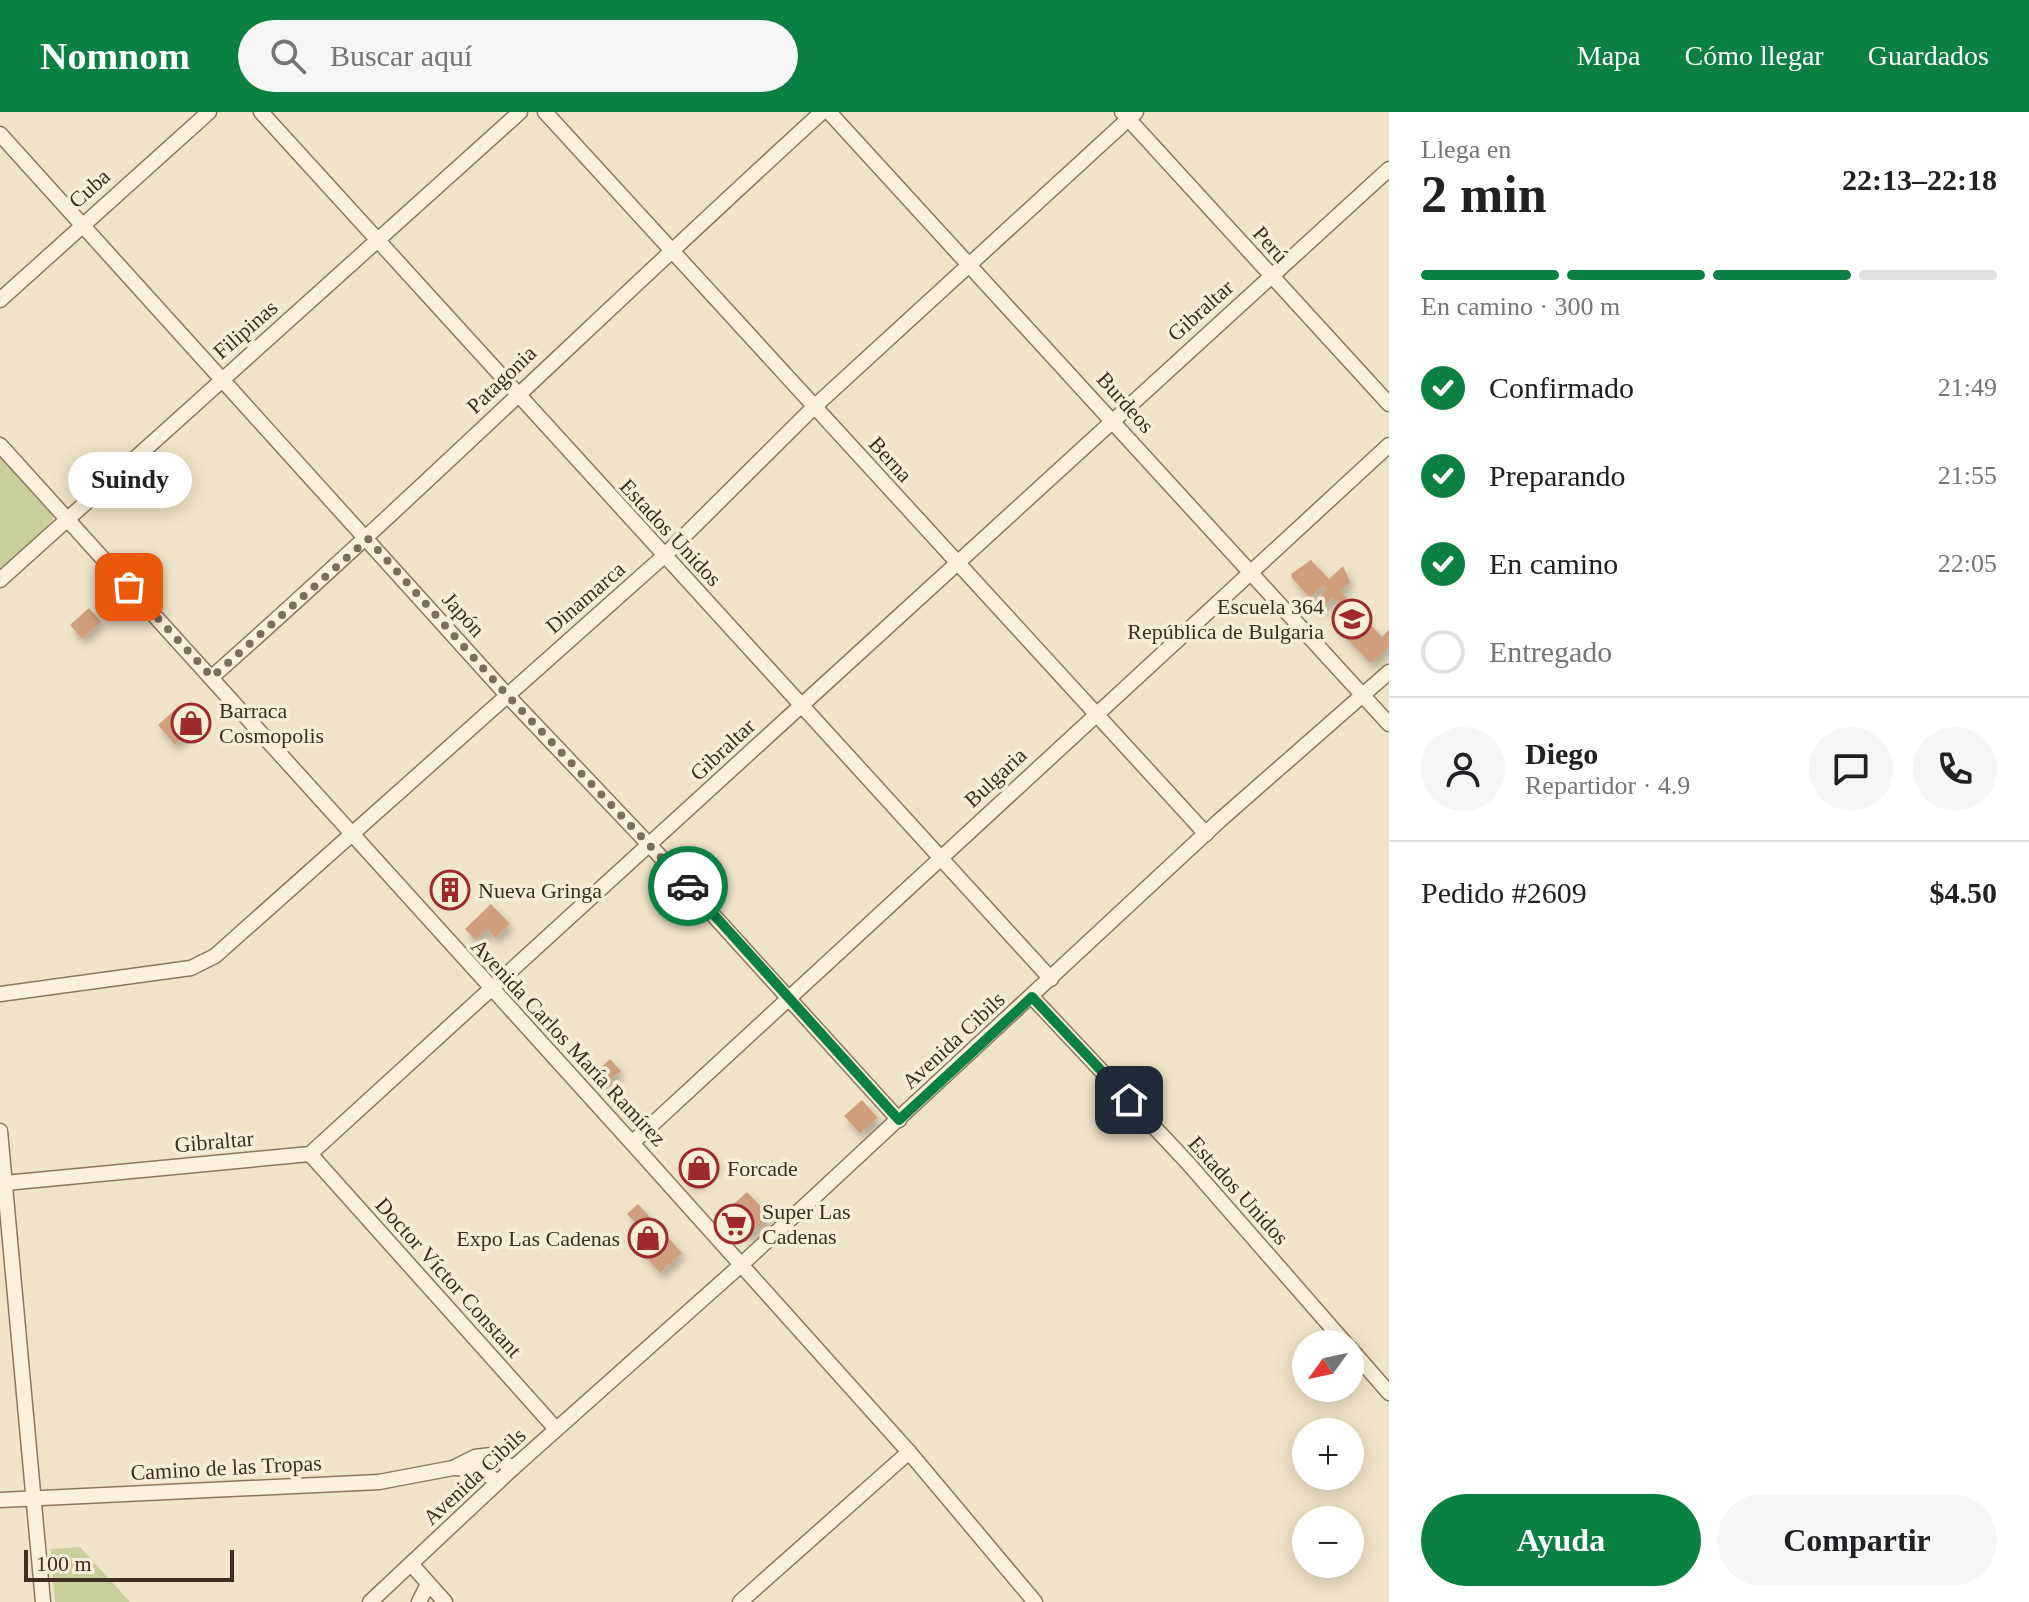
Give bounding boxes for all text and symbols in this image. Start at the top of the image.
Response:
search box [238,20,798,92]
icon: search [266,34,310,78]
text: Nomnom [40,35,190,77]
text: Buscar aquí [330,39,472,72]
text: Mapa [1577,40,1641,71]
text: Cómo llegar [1685,40,1824,71]
text: Guardados [1868,40,1989,71]
text: Llega en [1421,135,1511,164]
street label: Cuba [64,163,115,213]
text: 22:13–22:18 [1842,163,1997,196]
text: 2 min [1421,166,1547,223]
street label: Perú [1248,221,1293,268]
street label: Gibraltar [1162,274,1239,346]
text: En camino · 300 m [1421,292,1620,321]
street label: Filipinas [208,295,283,364]
street label: Patagonia [461,340,541,418]
icon: check [1421,366,1465,410]
street label: Burdeos [1092,367,1159,438]
text: Confirmado [1489,371,1634,404]
text: 21:49 [1938,373,1997,402]
street label: Berna [864,431,918,487]
callout: Suindy [67,451,191,507]
icon: check [1421,454,1465,498]
text: Preparando [1489,459,1626,492]
text: 21:55 [1938,461,1997,490]
text: Suindy [91,465,169,494]
street label: Estados Unidos [615,474,727,591]
icon: check [1421,542,1465,586]
text: En camino [1489,547,1618,580]
text: 22:05 [1938,549,1997,578]
pin [95,553,163,621]
street label: Dinamarca [541,556,630,638]
icon: bag [107,565,151,609]
street label: Japón [437,587,490,642]
place label: Escuela 364 República de Bulgaria [1127,594,1324,644]
school or university icon: Escuela 364 República de Bulgaria [1331,598,1373,640]
text: Entregado [1489,635,1612,668]
place label: Barraca Cosmopolis [219,698,324,748]
shop icon: Barraca Cosmopolis [170,702,212,744]
street label: Gibraltar [685,713,760,786]
button: person [1421,727,1505,811]
button: chat [1809,727,1893,811]
button: phone [1913,727,1997,811]
text: Diego [1525,737,1598,770]
street label: Bulgaria [959,742,1032,812]
text: Repartidor · 4.9 [1525,771,1690,800]
courier [648,846,728,926]
icon: car [666,864,710,908]
building icon: Nueva Gringa [429,869,471,911]
text: Pedido #2609 [1421,876,1587,909]
text: $4.50 [1930,876,1997,909]
place label: Nueva Gringa [478,878,602,903]
street label: Avenida Carlos María Ramírez [466,934,671,1151]
street label: Avenida Cibils [897,987,1010,1094]
pin [1095,1066,1163,1134]
icon: home [1107,1078,1151,1122]
street label: Gibraltar [173,1126,255,1157]
street label: Estados Unidos [1183,1131,1294,1250]
shop icon: Forcade [678,1147,720,1189]
place label: Forcade [727,1156,798,1181]
street label: Doctor Víctor Constant [370,1192,527,1362]
place label: Super Las Cadenas [762,1199,851,1249]
supermarket icon: Super Las Cadenas [713,1203,755,1245]
shop icon: Expo Las Cadenas [627,1217,669,1259]
place label: Expo Las Cadenas [456,1226,620,1251]
north arrow [1292,1330,1364,1402]
map controls [1292,1330,1364,1578]
button: + [1292,1418,1364,1490]
street label: Avenida Cibils [418,1423,531,1530]
street label: Camino de las Tropas [130,1450,322,1485]
button: Ayuda [1421,1494,1701,1586]
button: Compartir [1717,1494,1997,1586]
button: − [1292,1506,1364,1578]
scale bar [24,1546,234,1582]
text: 100 m [36,1551,92,1576]

